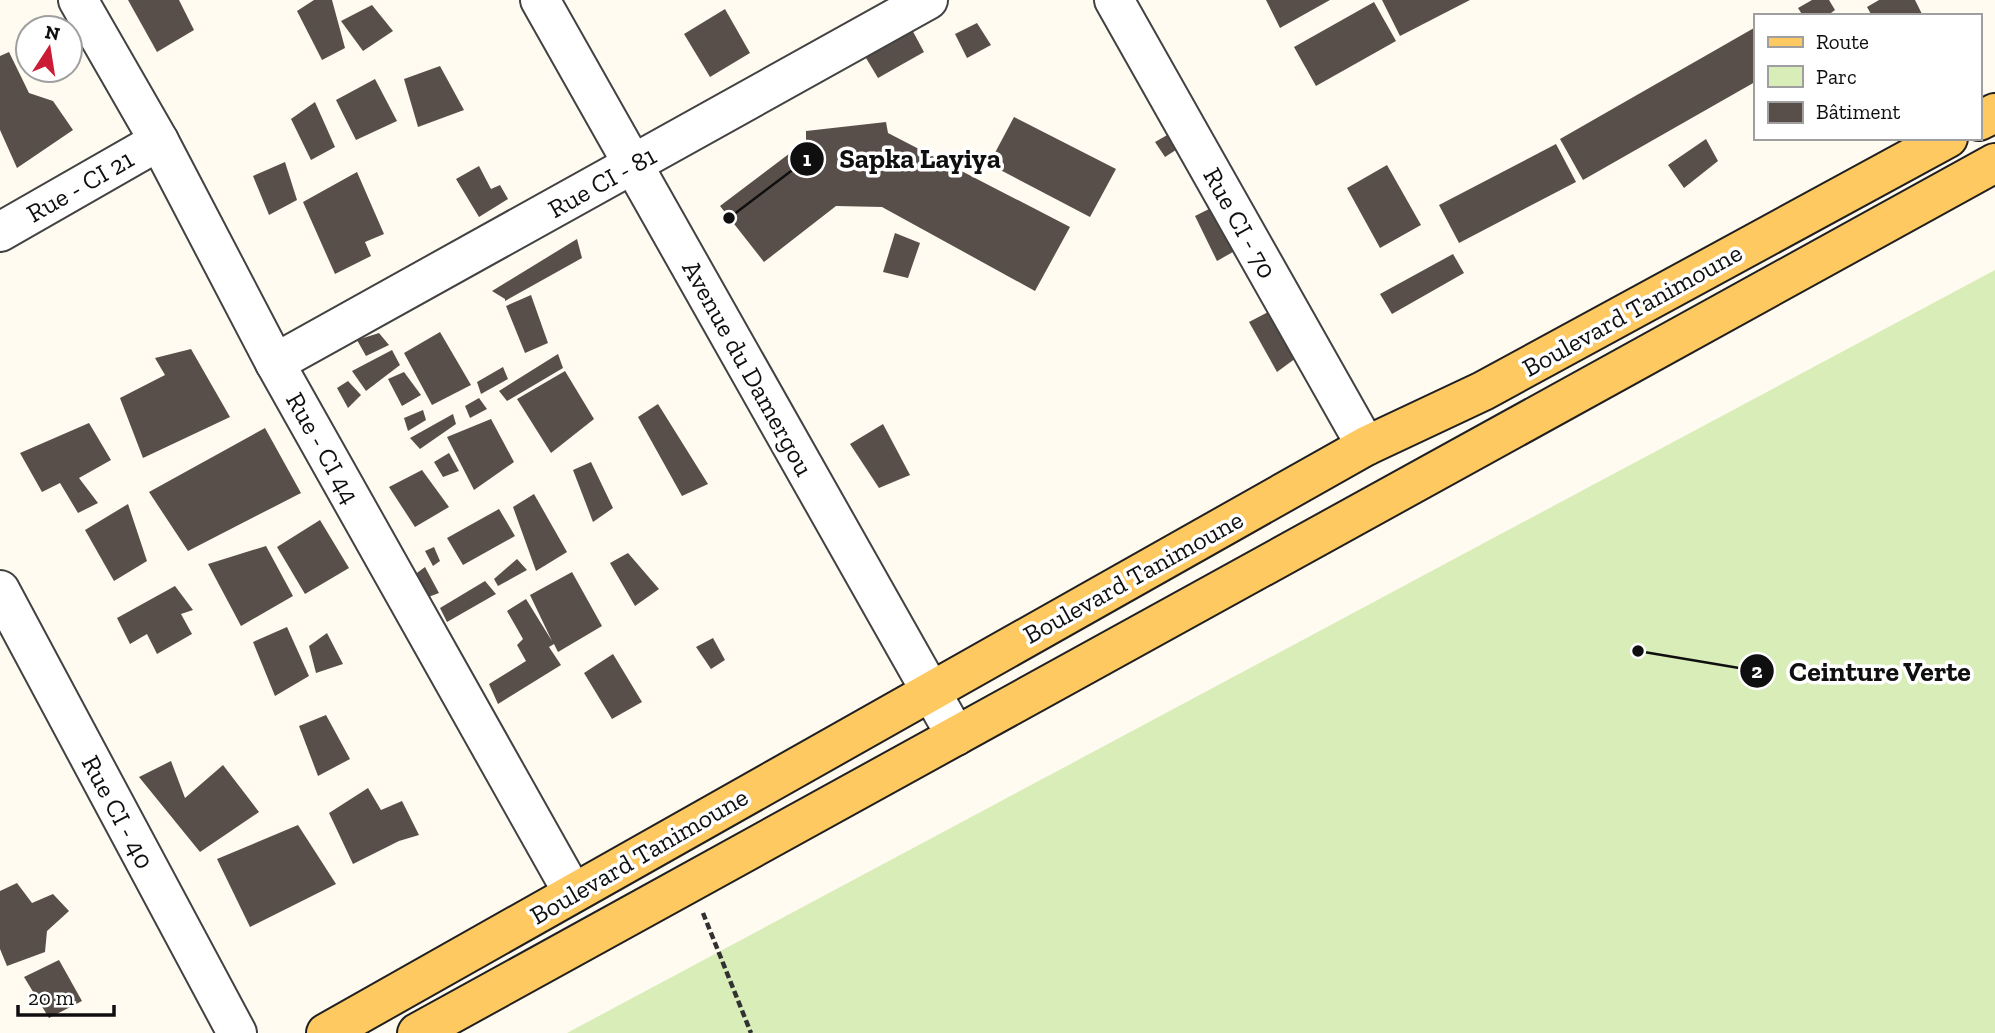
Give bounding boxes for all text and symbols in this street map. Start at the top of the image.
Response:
north arrow [14,14,84,84]
legend [1754,14,1981,140]
text: N [43,20,62,46]
text: Route [1816,29,1869,54]
text: Parc [1816,64,1857,89]
text: Bâtiment [1816,99,1901,124]
callout: Sapka Layiya [790,134,1015,183]
street label: Rue CI - 81 [542,139,662,225]
text: Sapka Layiya [839,142,1001,175]
street label: Rue - CI 21 [21,143,139,229]
text: 1 [803,146,812,171]
street label: Rue CI - 70 [1196,162,1284,284]
street label: Boulevard Tanimoune [1517,236,1747,384]
street label: Avenue du Damergou [675,255,821,482]
street label: Rue - CI 44 [279,387,367,509]
street label: Boulevard Tanimoune [1018,503,1248,651]
callout: Ceinture Verte [1740,646,1985,695]
text: Ceinture Verte [1789,655,1971,688]
text: 2 [1751,658,1763,683]
street label: Rue CI - 40 [75,750,161,874]
street label: Boulevard Tanimoune [524,781,754,931]
scale bar [18,974,114,1018]
text: 20 m [28,985,74,1010]

